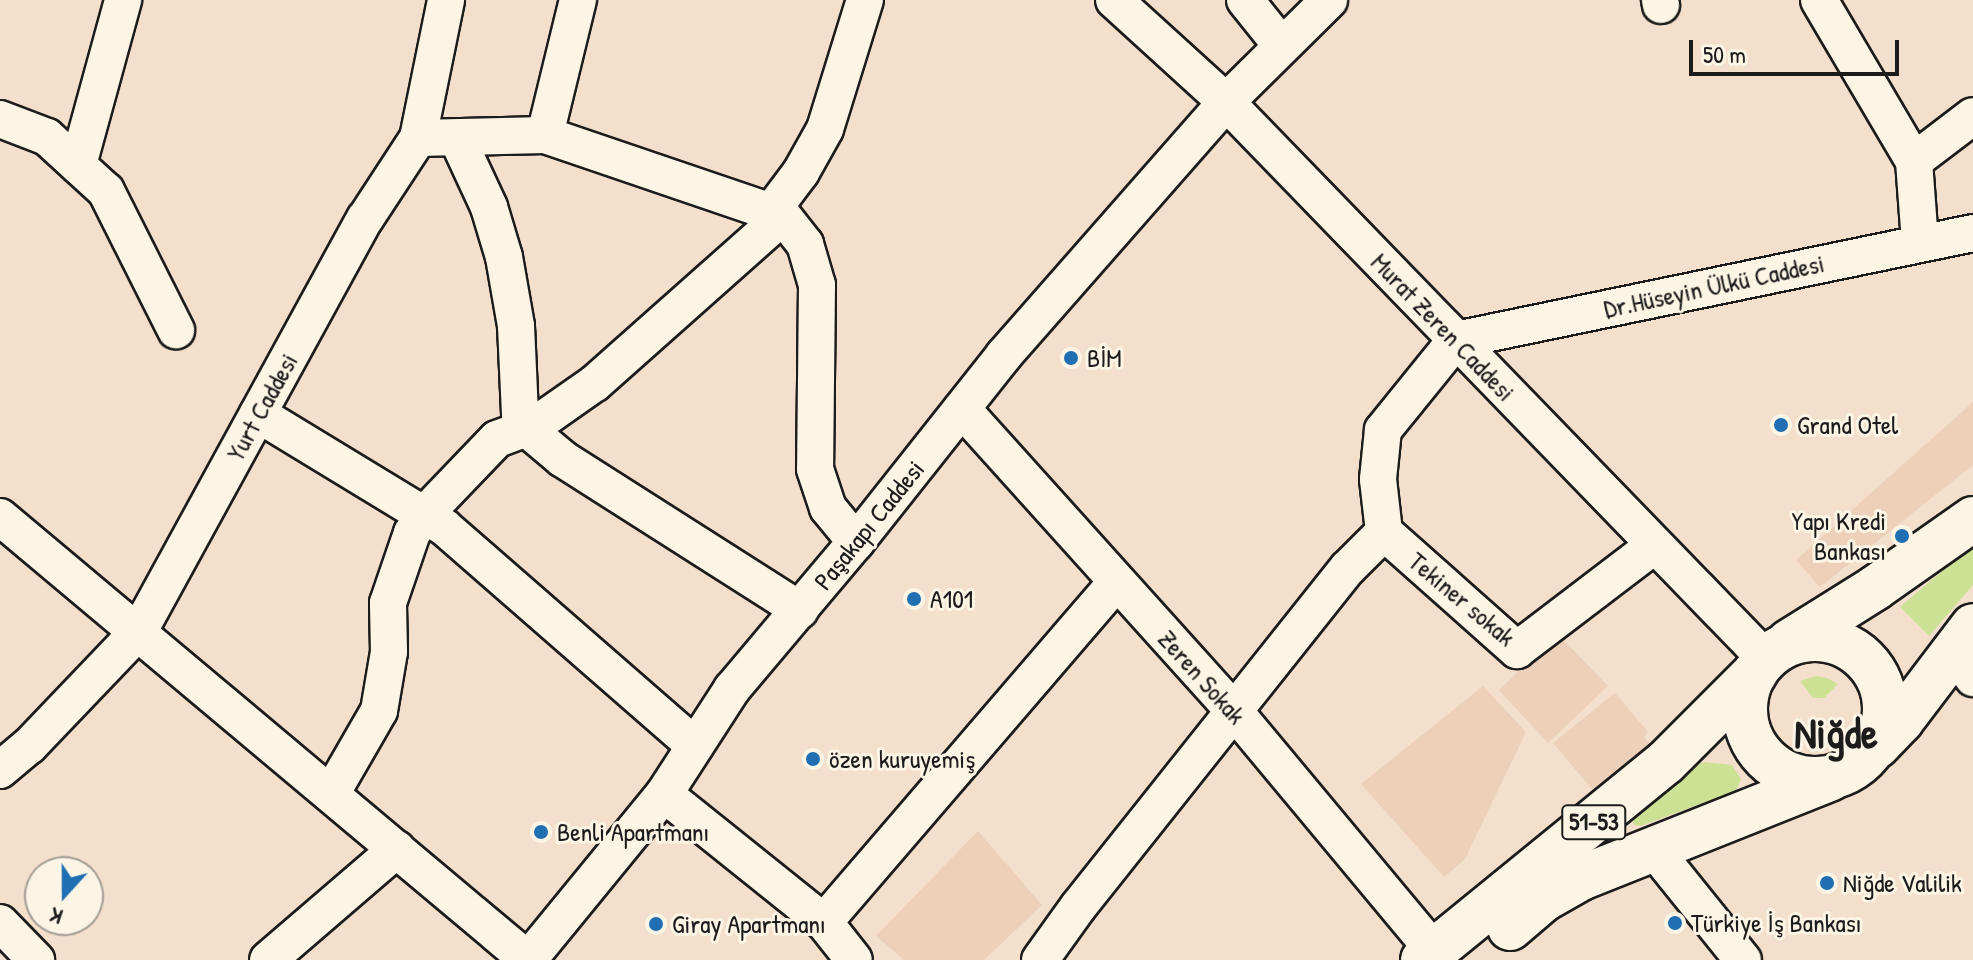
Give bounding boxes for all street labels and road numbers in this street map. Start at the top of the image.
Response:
street label: Murat Zeren Caddesi [1365,247,1521,407]
street label: Dr.Hüseyin Ülkü Caddesi [1601,247,1827,325]
street label: Yurt Caddesi [220,348,304,466]
street label: Paşakapı Caddesi [807,454,931,596]
street label: Tekiner sokak [1402,545,1522,653]
street label: Zeren Sokak [1152,624,1252,730]
road number: 51-53 [1560,802,1628,842]

